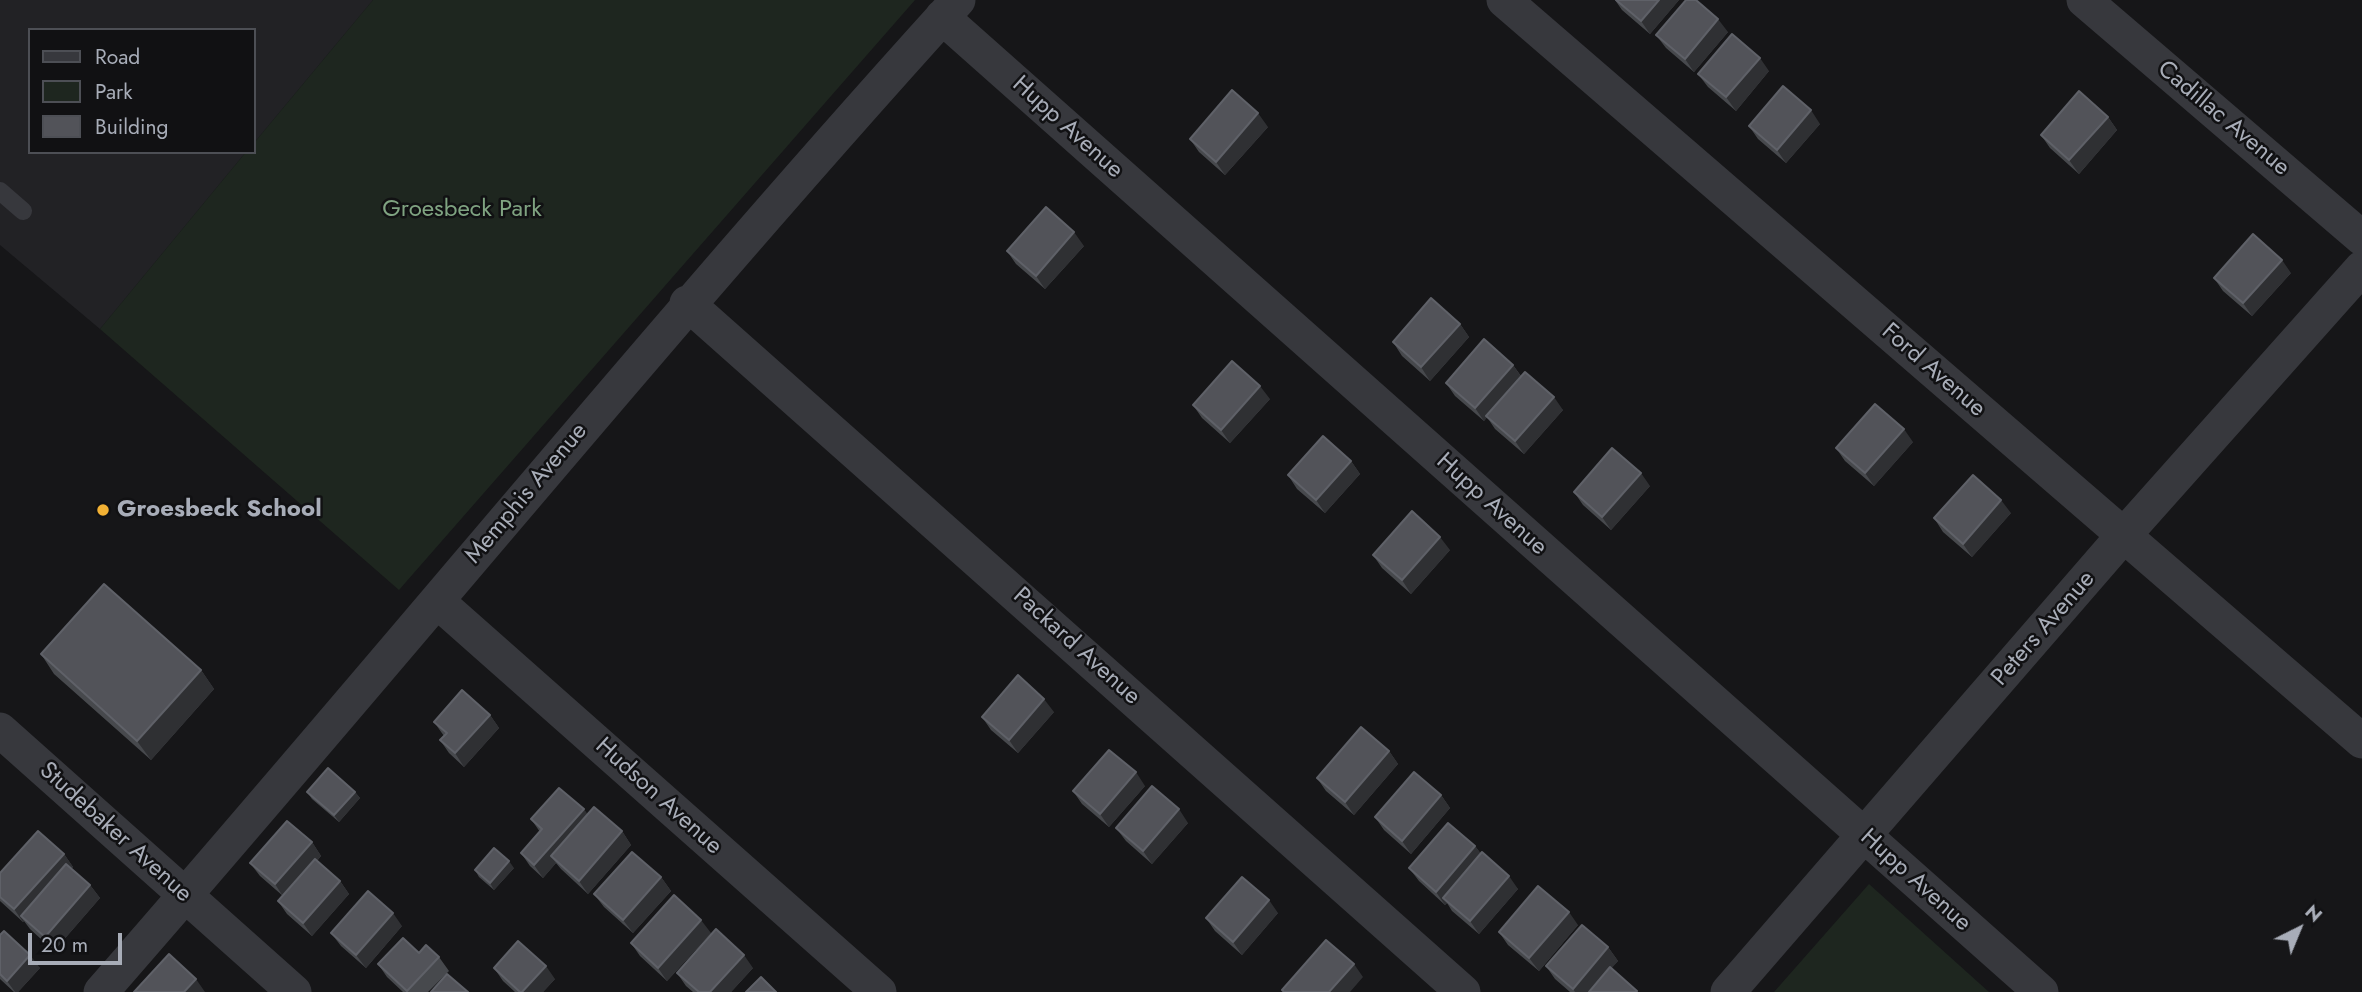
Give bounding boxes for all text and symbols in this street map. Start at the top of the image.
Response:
legend [28,28,256,154]
text: Road [95,42,140,72]
street label: Cadillac Avenue [2151,55,2295,183]
street label: Hupp Avenue [1006,71,1128,185]
text: Park [95,77,132,107]
text: Building [95,112,168,142]
park label: Groesbeck Park [382,196,542,224]
street label: Ford Avenue [1875,318,1991,424]
street label: Memphis Avenue [460,418,594,570]
street label: Hupp Avenue [1430,448,1552,562]
place label: Groesbeck School [117,496,322,524]
marker: Groesbeck School [95,502,111,518]
street label: Peters Avenue [1986,566,2102,692]
street label: Packard Avenue [1006,582,1146,712]
street label: Hudson Avenue [589,733,727,861]
street label: Studebaker Avenue [33,757,197,909]
street label: Hupp Avenue [1854,824,1976,938]
north arrow [2264,894,2334,964]
text: N [2299,898,2328,928]
scale bar [32,918,126,962]
text: 20 m [41,930,88,960]

